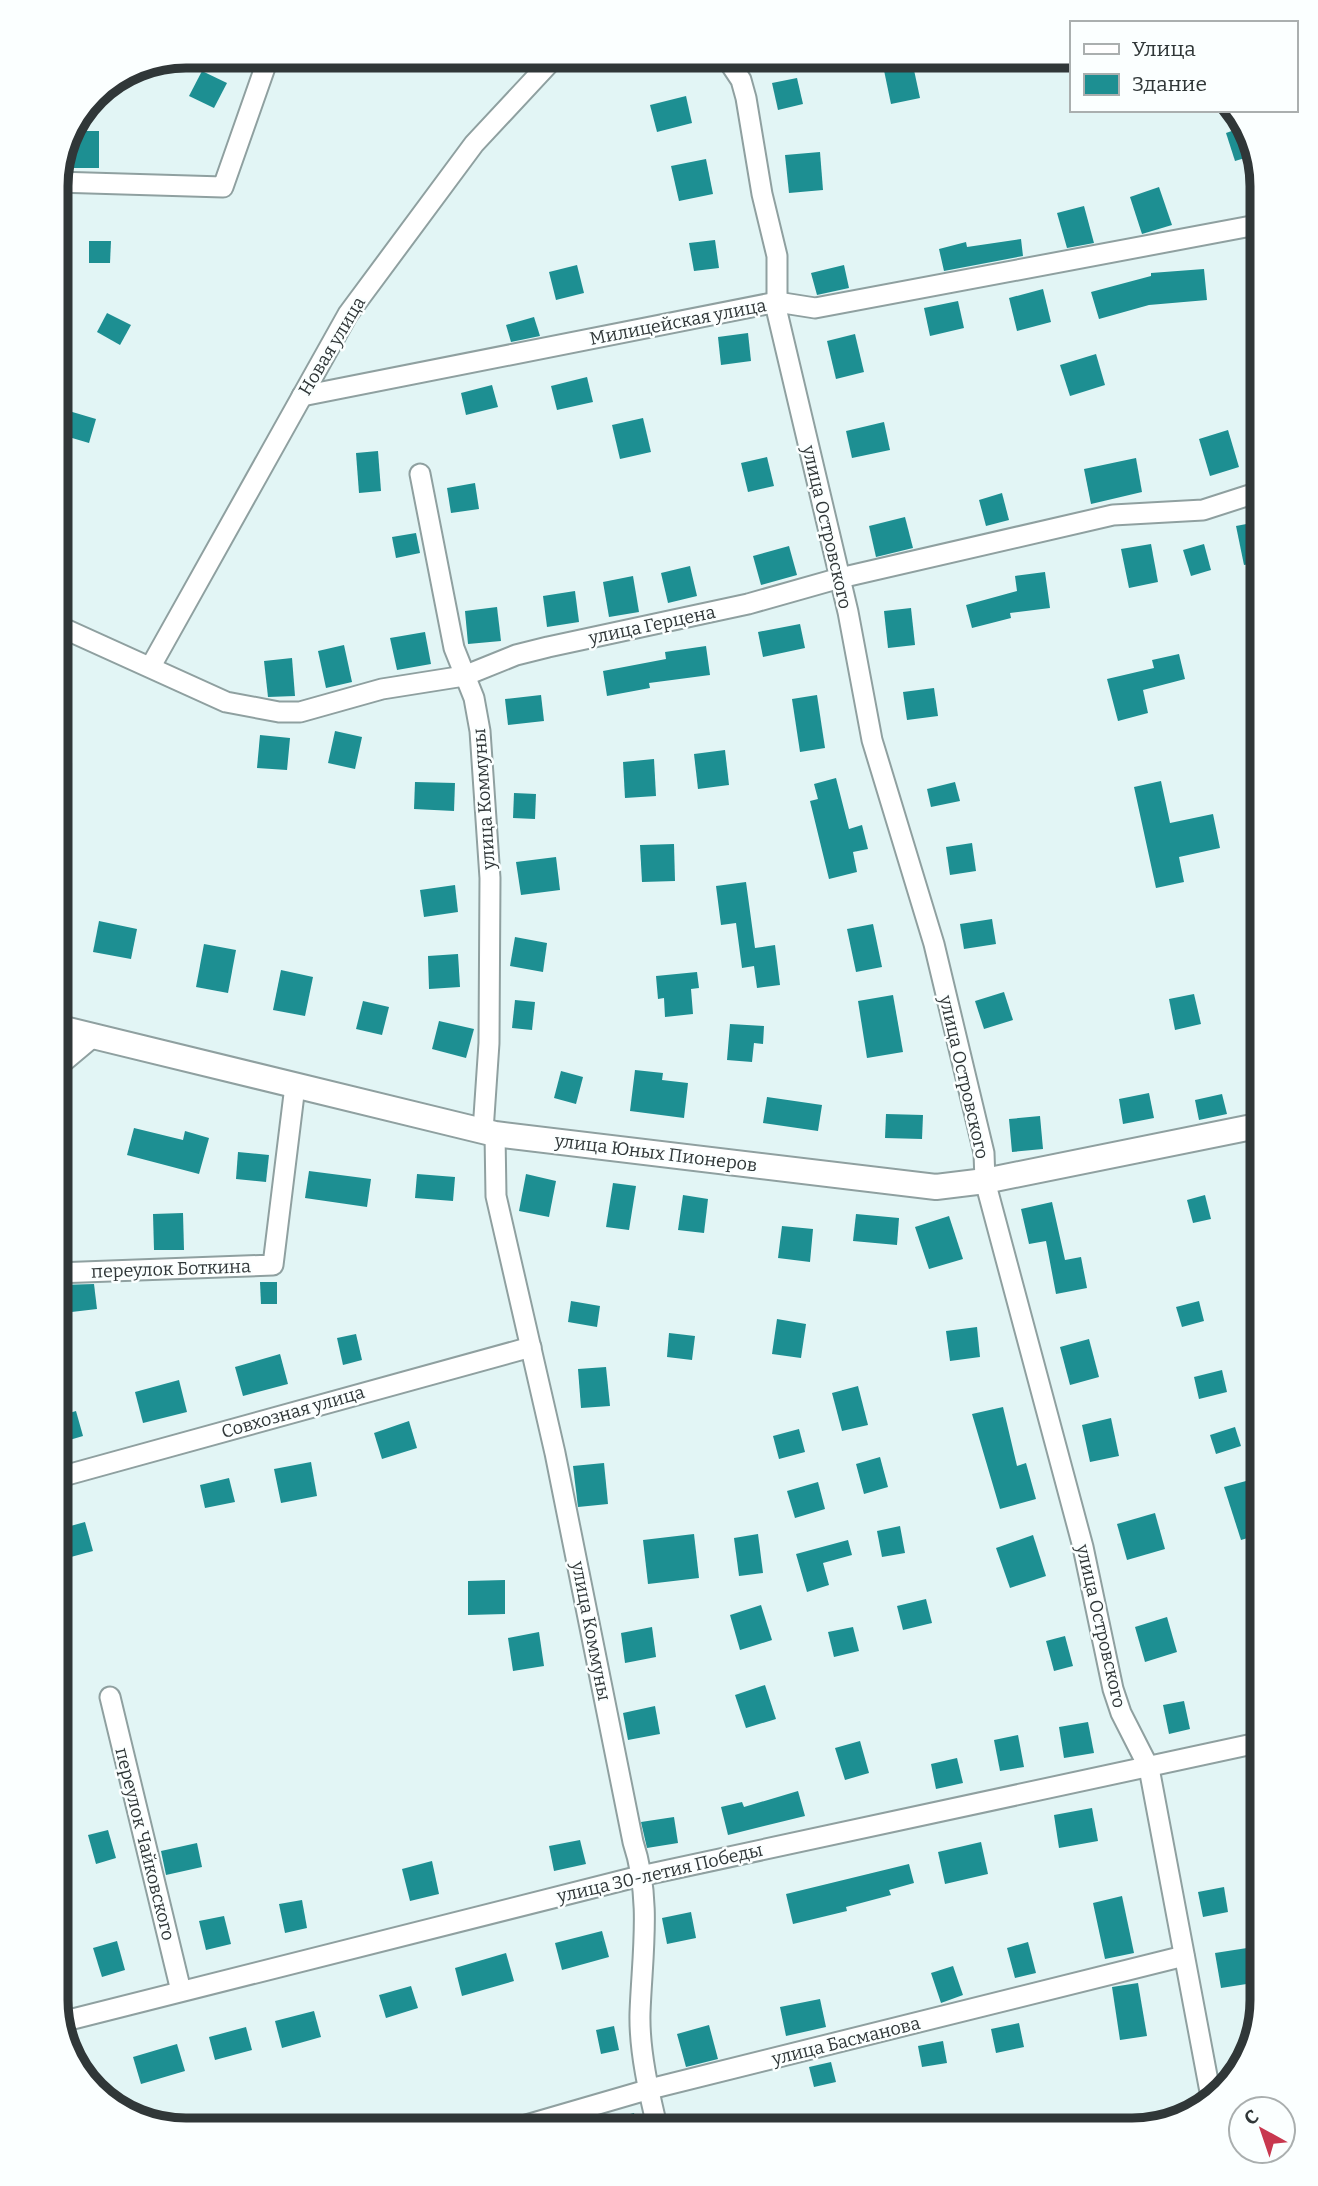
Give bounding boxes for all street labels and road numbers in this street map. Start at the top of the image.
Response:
street label: Новая улица [294,293,370,399]
street label: Милицейская улица [588,294,768,350]
street label: улица Островского [797,442,857,611]
street label: улица Герцена [586,601,718,649]
street label: улица Коммуны [468,728,500,871]
street label: улица Островского [934,992,994,1161]
street label: улица Юных Пионеров [553,1130,758,1176]
street label: переулок Боткина [91,1255,251,1283]
street label: Совхозная улица [219,1381,367,1443]
street label: улица Островского [1071,1541,1131,1710]
street label: улица Коммуны [567,1558,615,1703]
street label: переулок Чайковского [110,1745,180,1943]
street label: улица 30-летия Победы [554,1839,765,1908]
street label: улица Басманова [769,2012,923,2070]

